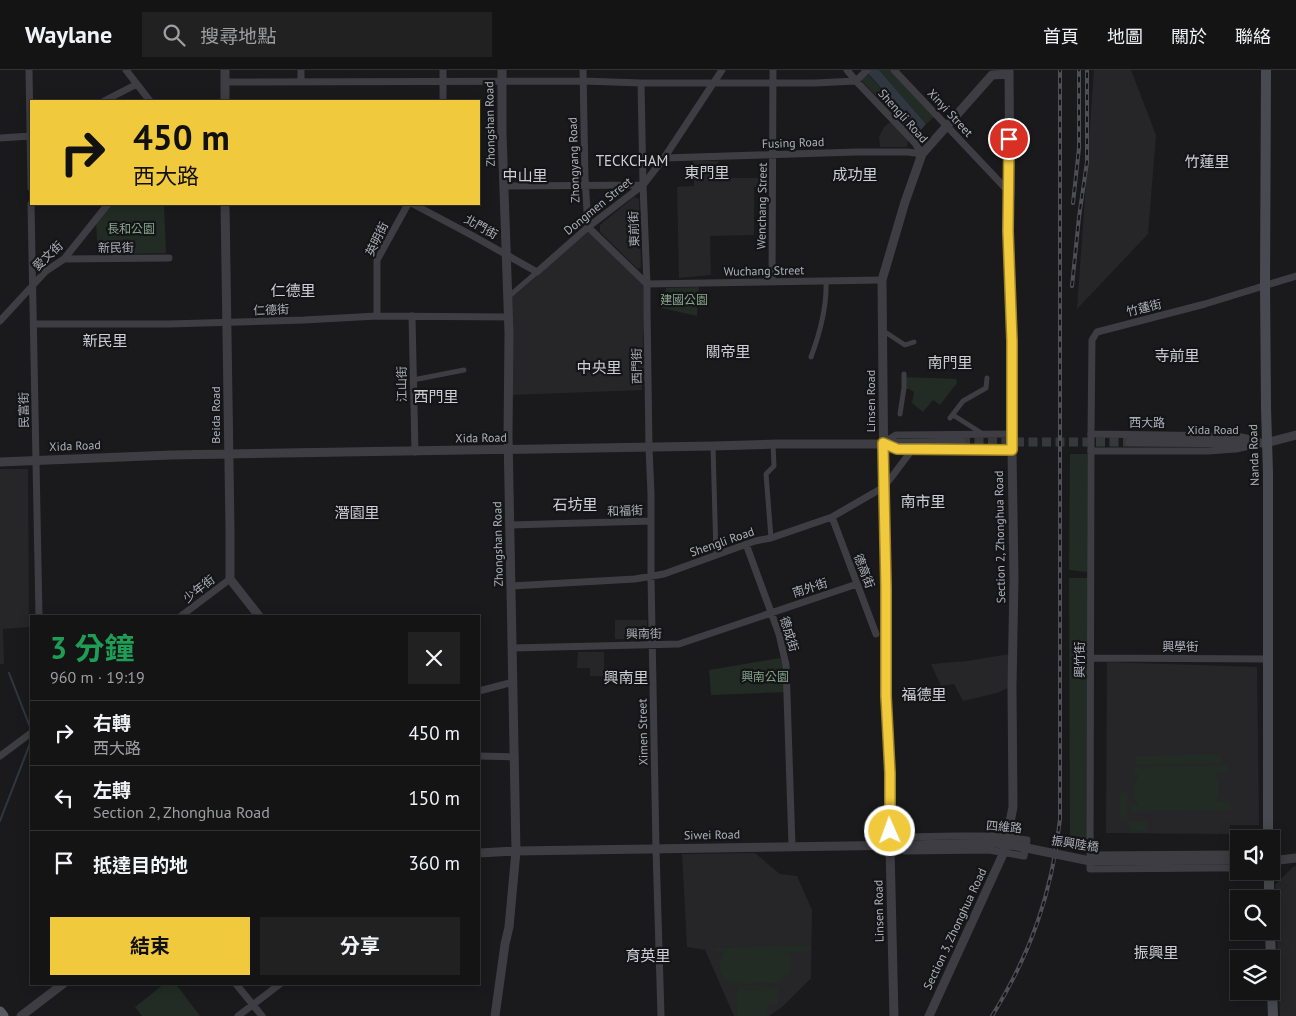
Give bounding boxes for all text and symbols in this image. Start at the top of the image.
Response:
search box [142,12,492,57]
text: Waylane [25,19,112,50]
icon: search [160,21,188,49]
text: 搜尋地點 [200,24,276,48]
text: 首頁 [1043,25,1079,48]
text: 地圖 [1107,25,1143,48]
text: 關於 [1171,25,1207,48]
text: 聯絡 [1235,25,1271,48]
street label: Zhongshan Road [481,81,498,167]
street label: Shengli Road [875,86,931,146]
street label: Xinyi Street [924,86,976,140]
text: 450 m [133,114,230,160]
street label: Zhongyang Road [565,117,582,203]
pin [988,118,1030,160]
icon: right [50,120,115,185]
icon: arrive [995,125,1023,153]
street label: Fusing Road [761,134,825,151]
district label: TECKCHAM [596,151,668,170]
district label: 竹蓮里 [1184,152,1230,171]
text: 西大路 [133,162,199,190]
street label: Wenchang Street [753,162,770,250]
district label: 東門里 [684,163,730,182]
district label: 成功里 [832,165,878,184]
district label: 中山里 [502,166,548,185]
street label: Dongmen Street [561,173,635,238]
street label: 北門街 [462,211,501,242]
street label: 東前街 [625,211,642,247]
street label: 英明街 [362,219,391,258]
park label: 長和公園 [107,221,155,236]
street label: 愛文街 [29,238,66,273]
street label: 新民街 [98,240,134,255]
street label: Wuchang Street [724,262,804,279]
district label: 仁德里 [270,281,316,300]
park label: 建國公園 [660,292,708,307]
street label: 竹蓮街 [1125,296,1163,319]
street label: 仁德街 [253,301,289,318]
district label: 新民里 [82,331,128,350]
district label: 關帝里 [705,342,751,361]
district label: 寺前里 [1154,346,1200,365]
street label: 西門街 [629,348,644,384]
district label: 南門里 [927,353,973,372]
district label: 中央里 [576,358,622,377]
street label: 江山街 [394,366,409,402]
street label: Linsen Road [863,370,878,432]
street label: Beida Road [208,386,223,444]
district label: 西門里 [413,387,459,406]
street label: 民富街 [16,392,31,428]
street label: 西大路 [1129,415,1165,430]
street label: Xida Road [1187,422,1239,437]
street label: Nanda Road [1245,424,1262,486]
street label: Xida Road [455,430,507,445]
street label: Xida Road [49,437,101,454]
street label: Section 2, Zhonghua Road [991,471,1008,603]
district label: 南市里 [900,492,946,511]
district label: 石坊里 [552,495,598,514]
street label: Zhongshan Road [489,501,506,587]
street label: 和福街 [607,502,643,519]
district label: 潛園里 [334,503,380,522]
street label: Shengli Road [688,523,756,560]
street label: 德高街 [851,551,878,590]
street label: 少年街 [180,572,217,606]
street label: 南外街 [790,575,829,600]
street label: 德成街 [777,614,802,653]
street label: 興南街 [626,626,662,641]
text: 3 分鐘 [50,628,135,667]
button: close [408,632,460,684]
street label: 興學街 [1162,639,1198,654]
street label: 興竹街 [1072,642,1087,678]
text: 960 m · 19:19 [50,667,145,687]
district label: 興南里 [603,668,649,687]
park label: 興南公園 [741,669,789,684]
district label: 福德里 [901,685,947,704]
street label: Ximen Street [634,698,651,766]
text: 右轉 [93,711,131,735]
icon: right [50,719,78,747]
text: 450 m [408,721,460,745]
text: 西大路 [93,738,141,758]
text: 左轉 [93,778,131,802]
icon: left [50,784,78,812]
text: 150 m [408,786,460,810]
text: Section 2, Zhonghua Road [93,802,270,822]
position arrow [863,804,915,856]
street label: 四維路 [985,817,1023,836]
street label: Siwei Road [684,827,740,842]
map controls [1230,830,1280,1000]
button: sound [1230,830,1280,880]
street label: 振興陸橋 [1050,832,1100,855]
icon: arrive [50,849,78,877]
text: 360 m [408,851,460,875]
text: 抵達目的地 [93,853,188,877]
street label: Section 3, Zhonghua Road [920,866,989,992]
street label: Linsen Road [870,880,887,942]
button: search [1230,890,1280,940]
button: 結束 [50,917,250,975]
button: 分享 [260,917,460,975]
district label: 振興里 [1133,943,1179,962]
district label: 育英里 [625,946,671,965]
button: layers [1230,950,1280,1000]

